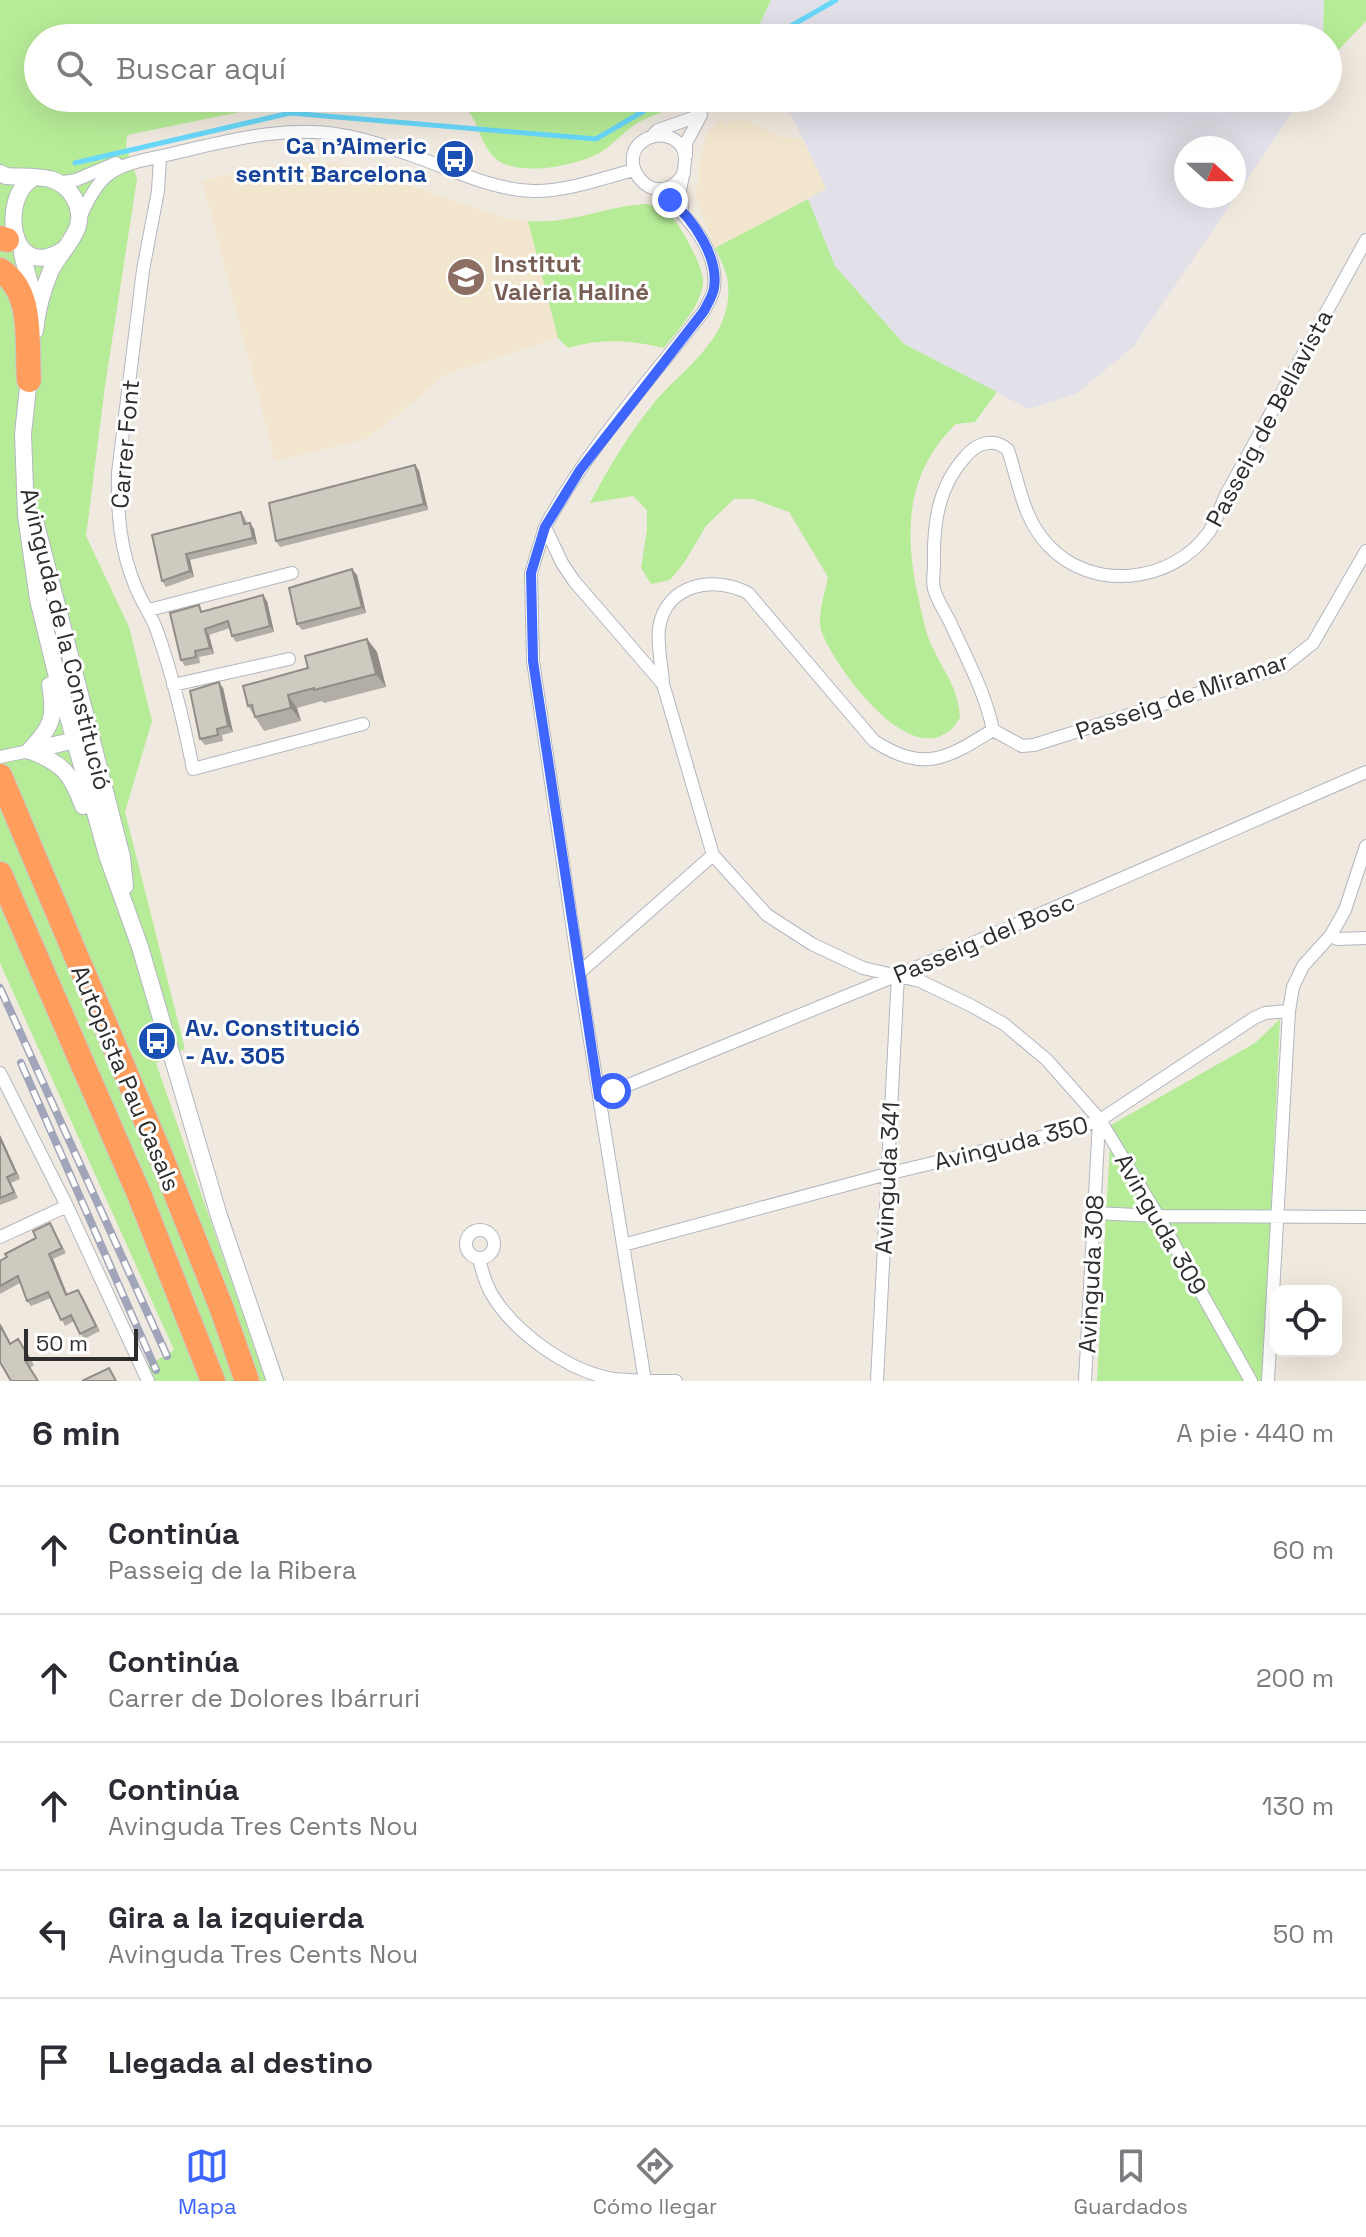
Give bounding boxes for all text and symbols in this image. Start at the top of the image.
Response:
search box [24,24,1342,112]
icon: search [52,46,96,90]
text: Buscar aquí [116,49,286,88]
place label: Ca n'Aimeric sentit Barcelona [235,130,427,189]
north arrow [1174,136,1246,208]
bus stop icon: Ca n'Aimeric sentit Barcelona [434,138,476,180]
route end [652,182,688,218]
place label: Institut Valèria Haliné [494,248,649,307]
school or university icon: Institut Valèria Haliné [445,256,487,298]
street label: Passeig de Bellavista [1199,304,1339,532]
street label: Carrer Font [104,378,146,510]
street label: Avinguda de la Constitució [13,485,119,793]
street label: Passeig de Miramar [1071,645,1293,747]
street label: Passeig del Bosc [889,886,1079,990]
street label: Autopista Pau Casals [64,960,188,1196]
place label: Av. Constitució - Av. 305 [185,1012,360,1071]
bus stop icon: Av. Constitució - Av. 305 [136,1020,178,1062]
route start [595,1073,631,1109]
street label: Avinguda 341 [868,1101,906,1255]
street label: Avinguda 350 [931,1109,1091,1177]
street label: Avinguda 309 [1108,1148,1214,1300]
street label: Avinguda 308 [1071,1194,1111,1354]
map controls [1270,1285,1342,1357]
button: locate [1270,1285,1342,1357]
scale bar [24,1325,138,1361]
text: 50 m [36,1329,88,1357]
text: 6 min [32,1412,121,1455]
text: A pie · 440 m [1176,1416,1334,1450]
text: Continúa [108,1514,239,1553]
icon: ahead [32,1528,76,1572]
text: 60 m [1272,1533,1334,1567]
text: Passeig de la Ribera [108,1553,357,1587]
text: Continúa [108,1642,239,1681]
icon: ahead [32,1656,76,1700]
text: 200 m [1256,1661,1334,1695]
text: Carrer de Dolores Ibárruri [108,1681,420,1715]
text: Continúa [108,1770,239,1809]
icon: ahead [32,1784,76,1828]
text: 130 m [1262,1789,1334,1823]
text: Avinguda Tres Cents Nou [108,1809,418,1843]
text: Gira a la izquierda [108,1898,364,1937]
icon: left [32,1912,76,1956]
text: 50 m [1273,1917,1334,1951]
text: Avinguda Tres Cents Nou [108,1937,418,1971]
icon: arrive [32,2040,76,2084]
text: Llegada al destino [108,2043,373,2082]
tab: Mapa [178,2144,237,2220]
tab: Cómo llegar [593,2144,717,2220]
tab: Guardados [1074,2144,1188,2220]

